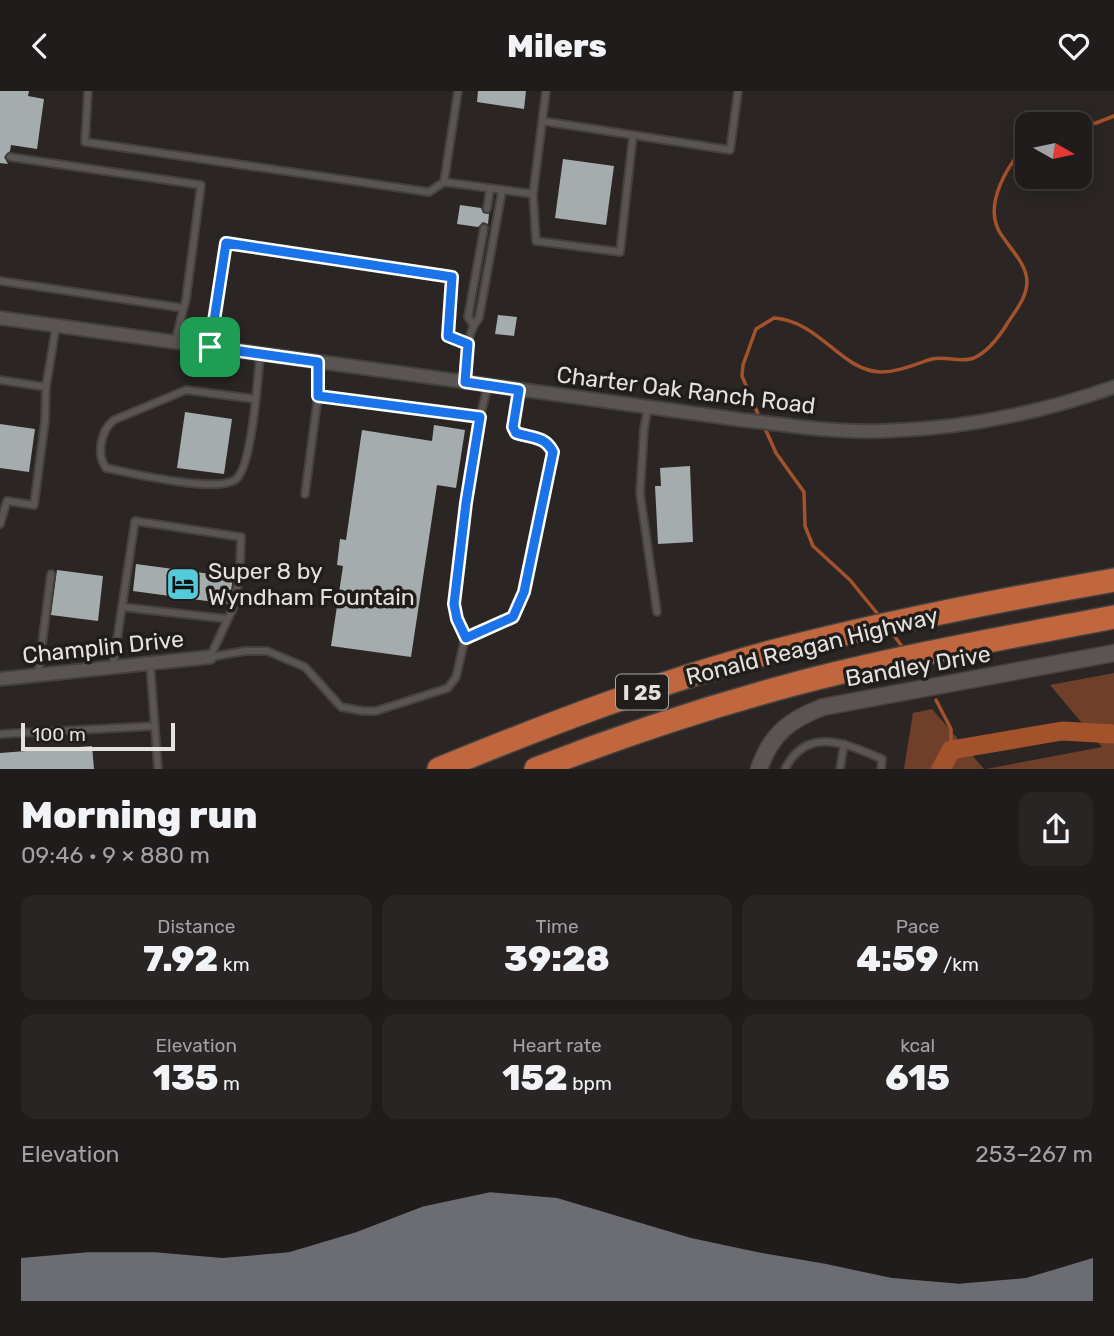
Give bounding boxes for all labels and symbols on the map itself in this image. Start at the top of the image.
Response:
north arrow [1015,112,1092,189]
pin [180,317,240,377]
street label: Charter Oak Ranch Road [555,360,817,420]
place label: Super 8 by Wyndham Fountain [208,557,415,611]
hotel icon: Super 8 by Wyndham Fountain [164,565,202,603]
street label: Ronald Reagan Highway [683,601,941,691]
street label: Champlin Drive [21,625,185,669]
street label: Bandley Drive [843,639,993,693]
road number: I 25 [616,675,668,709]
scale bar [21,720,175,752]

